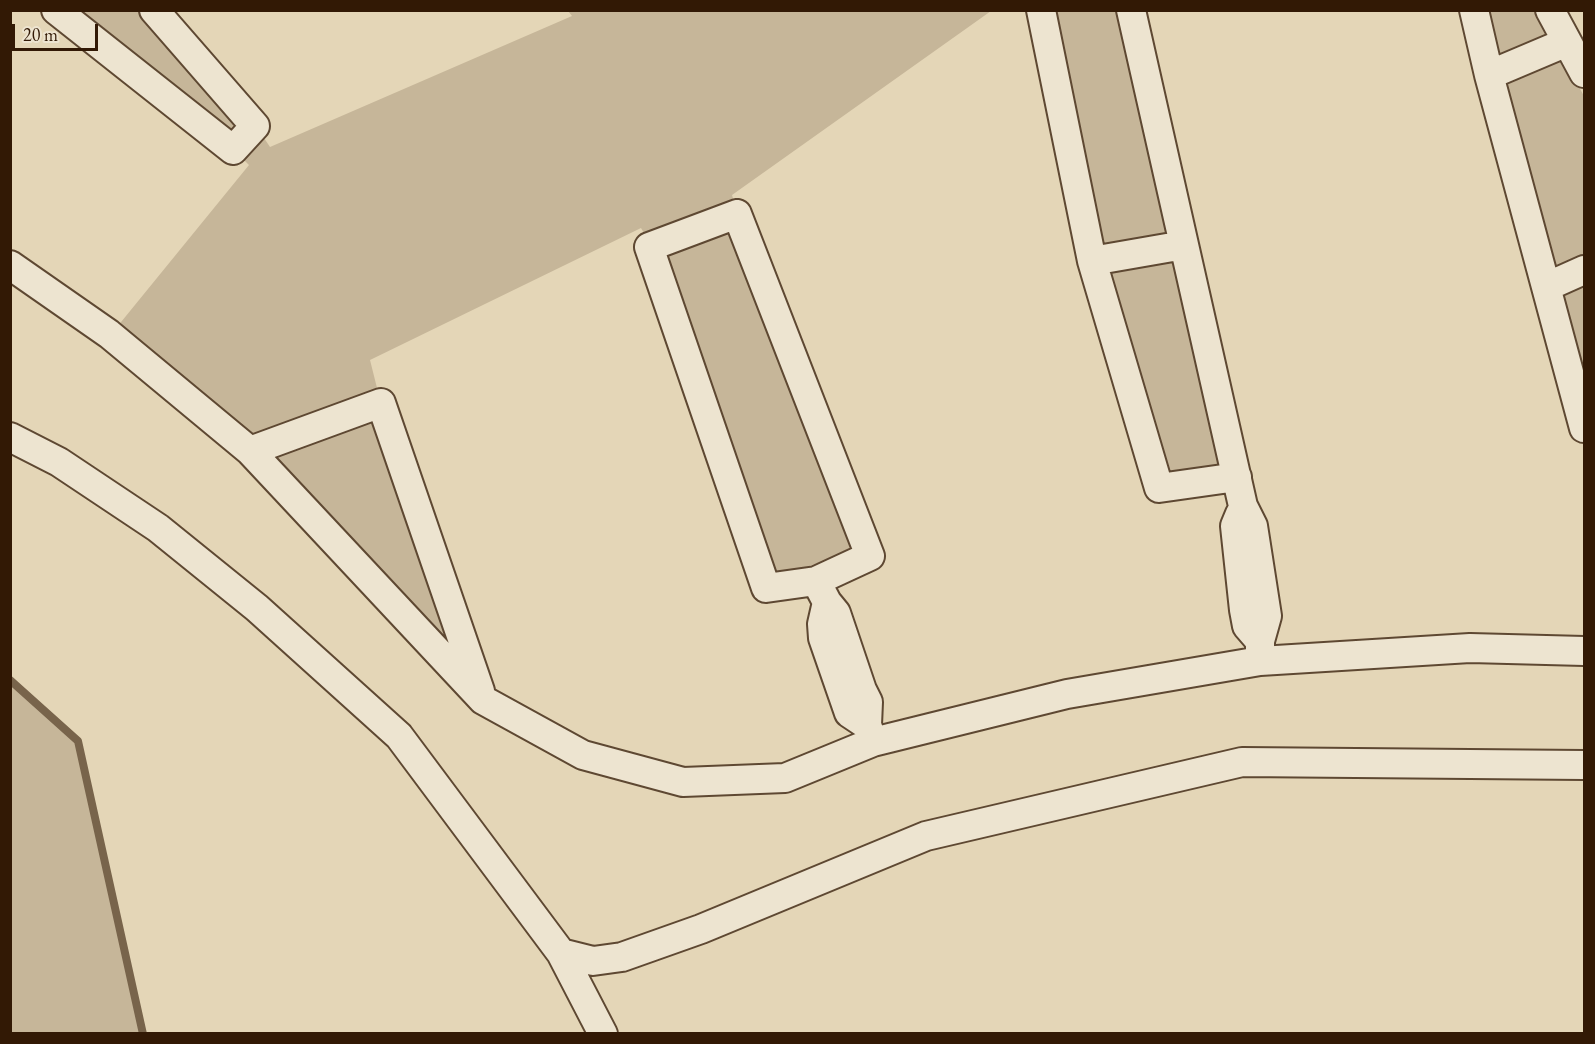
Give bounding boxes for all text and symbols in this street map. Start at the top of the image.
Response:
scale bar [15,12,100,50]
text: 20 m [23,23,58,46]

